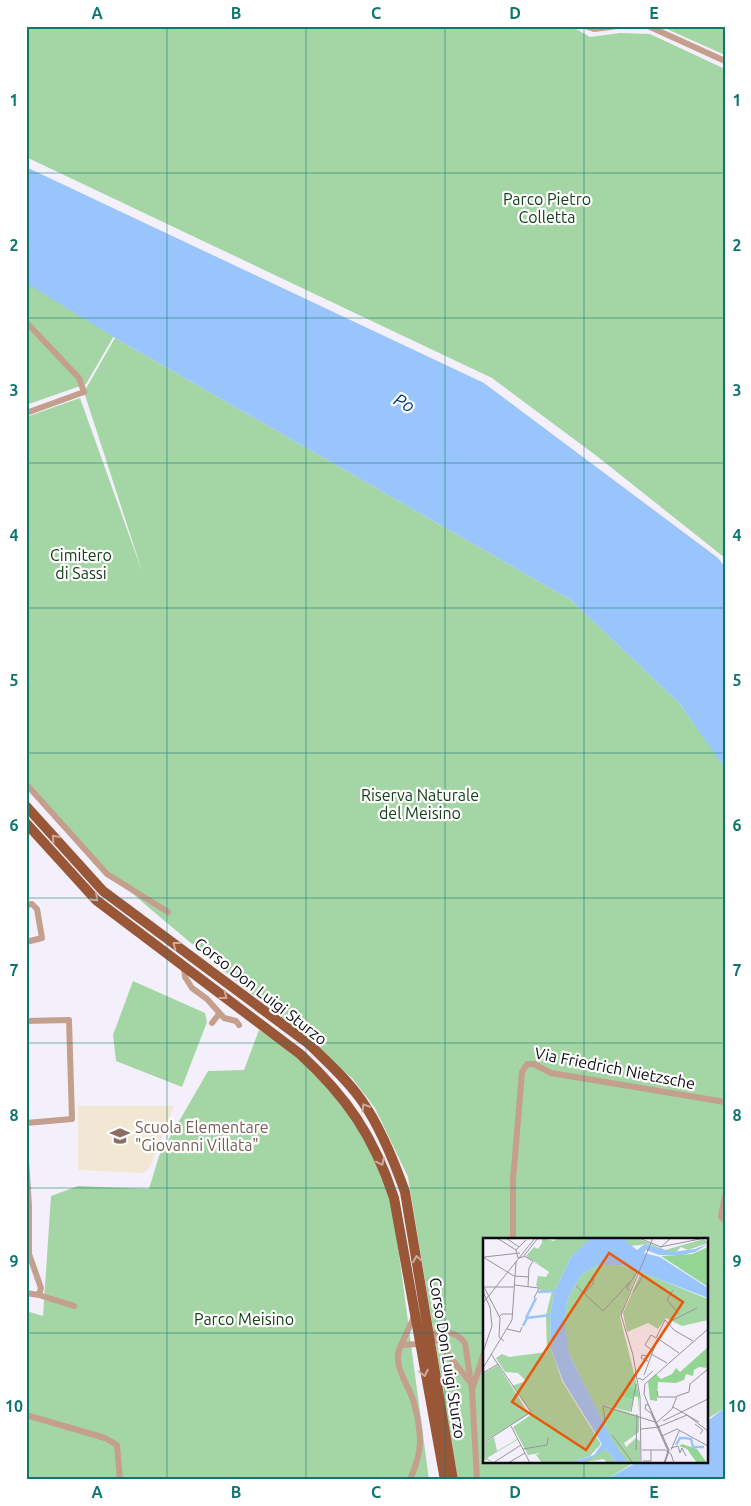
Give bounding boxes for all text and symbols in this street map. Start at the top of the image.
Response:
text: A [91,4,103,22]
text: B [231,4,241,22]
text: C [371,4,381,22]
text: D [509,4,521,22]
text: E [649,4,659,22]
text: 1 [9,91,19,109]
text: 1 [732,91,742,109]
park label: Parco Pietro Colletta [503,190,591,226]
text: 2 [9,236,19,254]
text: 2 [732,236,742,254]
text: 3 [9,381,19,399]
text: 3 [732,381,742,399]
water label: Po [391,389,418,416]
text: 4 [9,526,19,544]
text: 4 [732,526,742,544]
park label: Cimitero di Sassi [50,546,112,582]
text: 5 [9,671,19,689]
text: 5 [732,671,742,689]
park label: Riserva Naturale del Meisino [361,786,479,822]
text: 6 [9,816,19,834]
text: 6 [732,816,742,834]
one-way arrow [52,835,61,844]
one-way arrow [89,892,98,901]
street label: Corso Don Luigi Sturzo [191,934,331,1048]
one-way arrow [172,942,182,951]
text: 7 [9,961,19,979]
text: 7 [732,961,742,979]
one-way arrow [218,990,228,999]
street label: Via Friedrich Nietzsche [533,1044,697,1092]
one-way arrow [362,1103,372,1112]
text: 8 [9,1106,19,1124]
text: 8 [732,1106,742,1124]
place label: Scuola Elementare "Giovanni Villata" [135,1118,269,1154]
school or university icon: Scuola Elementare "Giovanni Villata" [109,1125,131,1147]
one-way arrow [375,1157,385,1166]
inset map [483,1238,708,1464]
text: 9 [9,1252,19,1270]
text: 9 [732,1252,742,1270]
one-way arrow [412,1255,422,1263]
street label: Corso Don Luigi Sturzo [426,1276,470,1440]
park label: Parco Meisino [194,1310,294,1328]
one-way arrow [419,1368,429,1377]
text: 10 [5,1397,23,1415]
text: 10 [728,1397,746,1415]
text: A [91,1483,103,1501]
text: B [231,1483,241,1501]
text: C [371,1483,381,1501]
text: D [509,1483,521,1501]
text: E [649,1483,659,1501]

